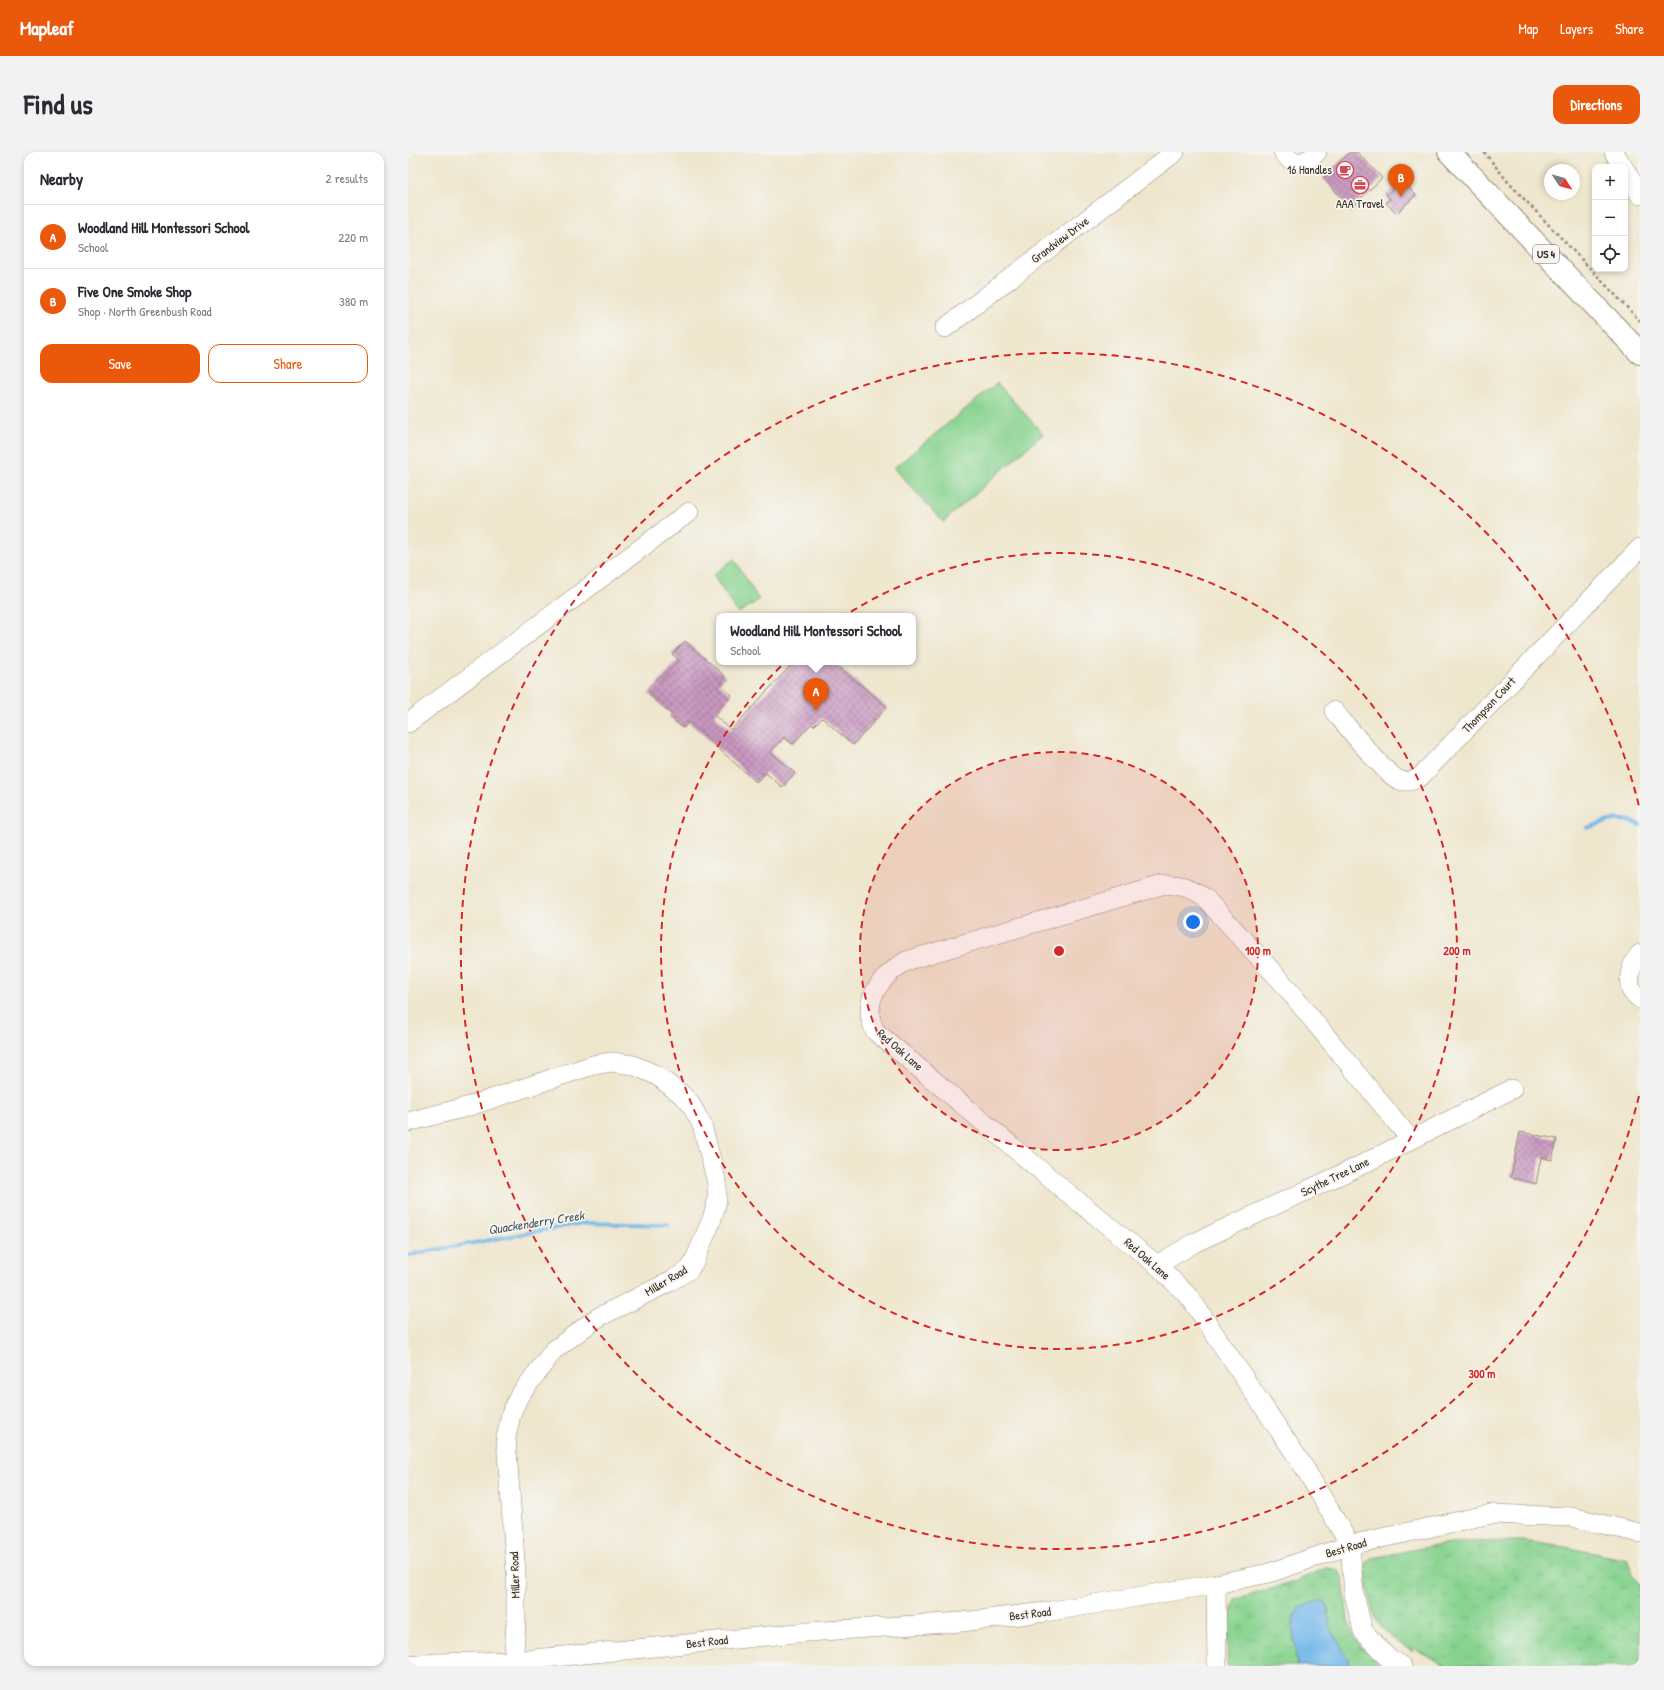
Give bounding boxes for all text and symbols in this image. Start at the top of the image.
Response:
text: Mapleaf [20,15,74,41]
text: Map [1518,19,1538,38]
text: Layers [1560,19,1593,38]
text: Share [1615,19,1644,38]
text: Find us [24,85,93,123]
button: Directions [1553,85,1640,124]
cafe icon: 16 Handles [1335,160,1355,180]
place label: 16 Handles [1287,161,1332,178]
pin: B [1388,164,1414,197]
north arrow [1544,164,1580,200]
map controls [1592,164,1628,272]
button: + [1592,164,1628,200]
text: Nearby [40,167,83,190]
text: 2 results [326,169,368,187]
office icon: AAA Travel [1350,175,1370,195]
place label: AAA Travel [1336,195,1385,212]
button: − [1592,200,1628,236]
street label: Grandview Drive [1027,212,1092,267]
text: Woodland Hill Montessori School [78,217,250,238]
text: A [50,228,56,246]
text: 220 m [338,228,368,246]
button: locate [1592,236,1628,272]
text: School [78,238,108,256]
road number: US 4 [1533,245,1559,263]
text: Five One Smoke Shop [78,281,191,302]
text: B [50,292,56,310]
text: 380 m [339,292,368,310]
text: Shop · North Greenbush Road [78,302,212,320]
button: Save [40,344,200,383]
button: Share [208,344,368,383]
popup [716,613,916,665]
text: Woodland Hill Montessori School [730,620,902,641]
text: School [730,641,761,659]
street label: Thompson Court [1458,672,1520,737]
pin: A [803,678,829,711]
your location [1183,912,1203,932]
text: 100 m [1245,942,1271,959]
text: 200 m [1443,942,1471,959]
centre of rings [1052,944,1066,958]
street label: Red Oak Lane [874,1025,927,1075]
street label: Scythe Tree Lane [1298,1153,1372,1200]
water label: Quackenderry Creek [487,1205,587,1238]
street label: Red Oak Lane [1121,1234,1174,1284]
street label: Miller Road [641,1261,690,1300]
text: 300 m [1468,1365,1496,1382]
street label: Best Road [1323,1533,1369,1561]
street label: Miller Road [505,1551,524,1599]
street label: Best Road [1008,1602,1052,1625]
street label: Best Road [685,1631,729,1652]

